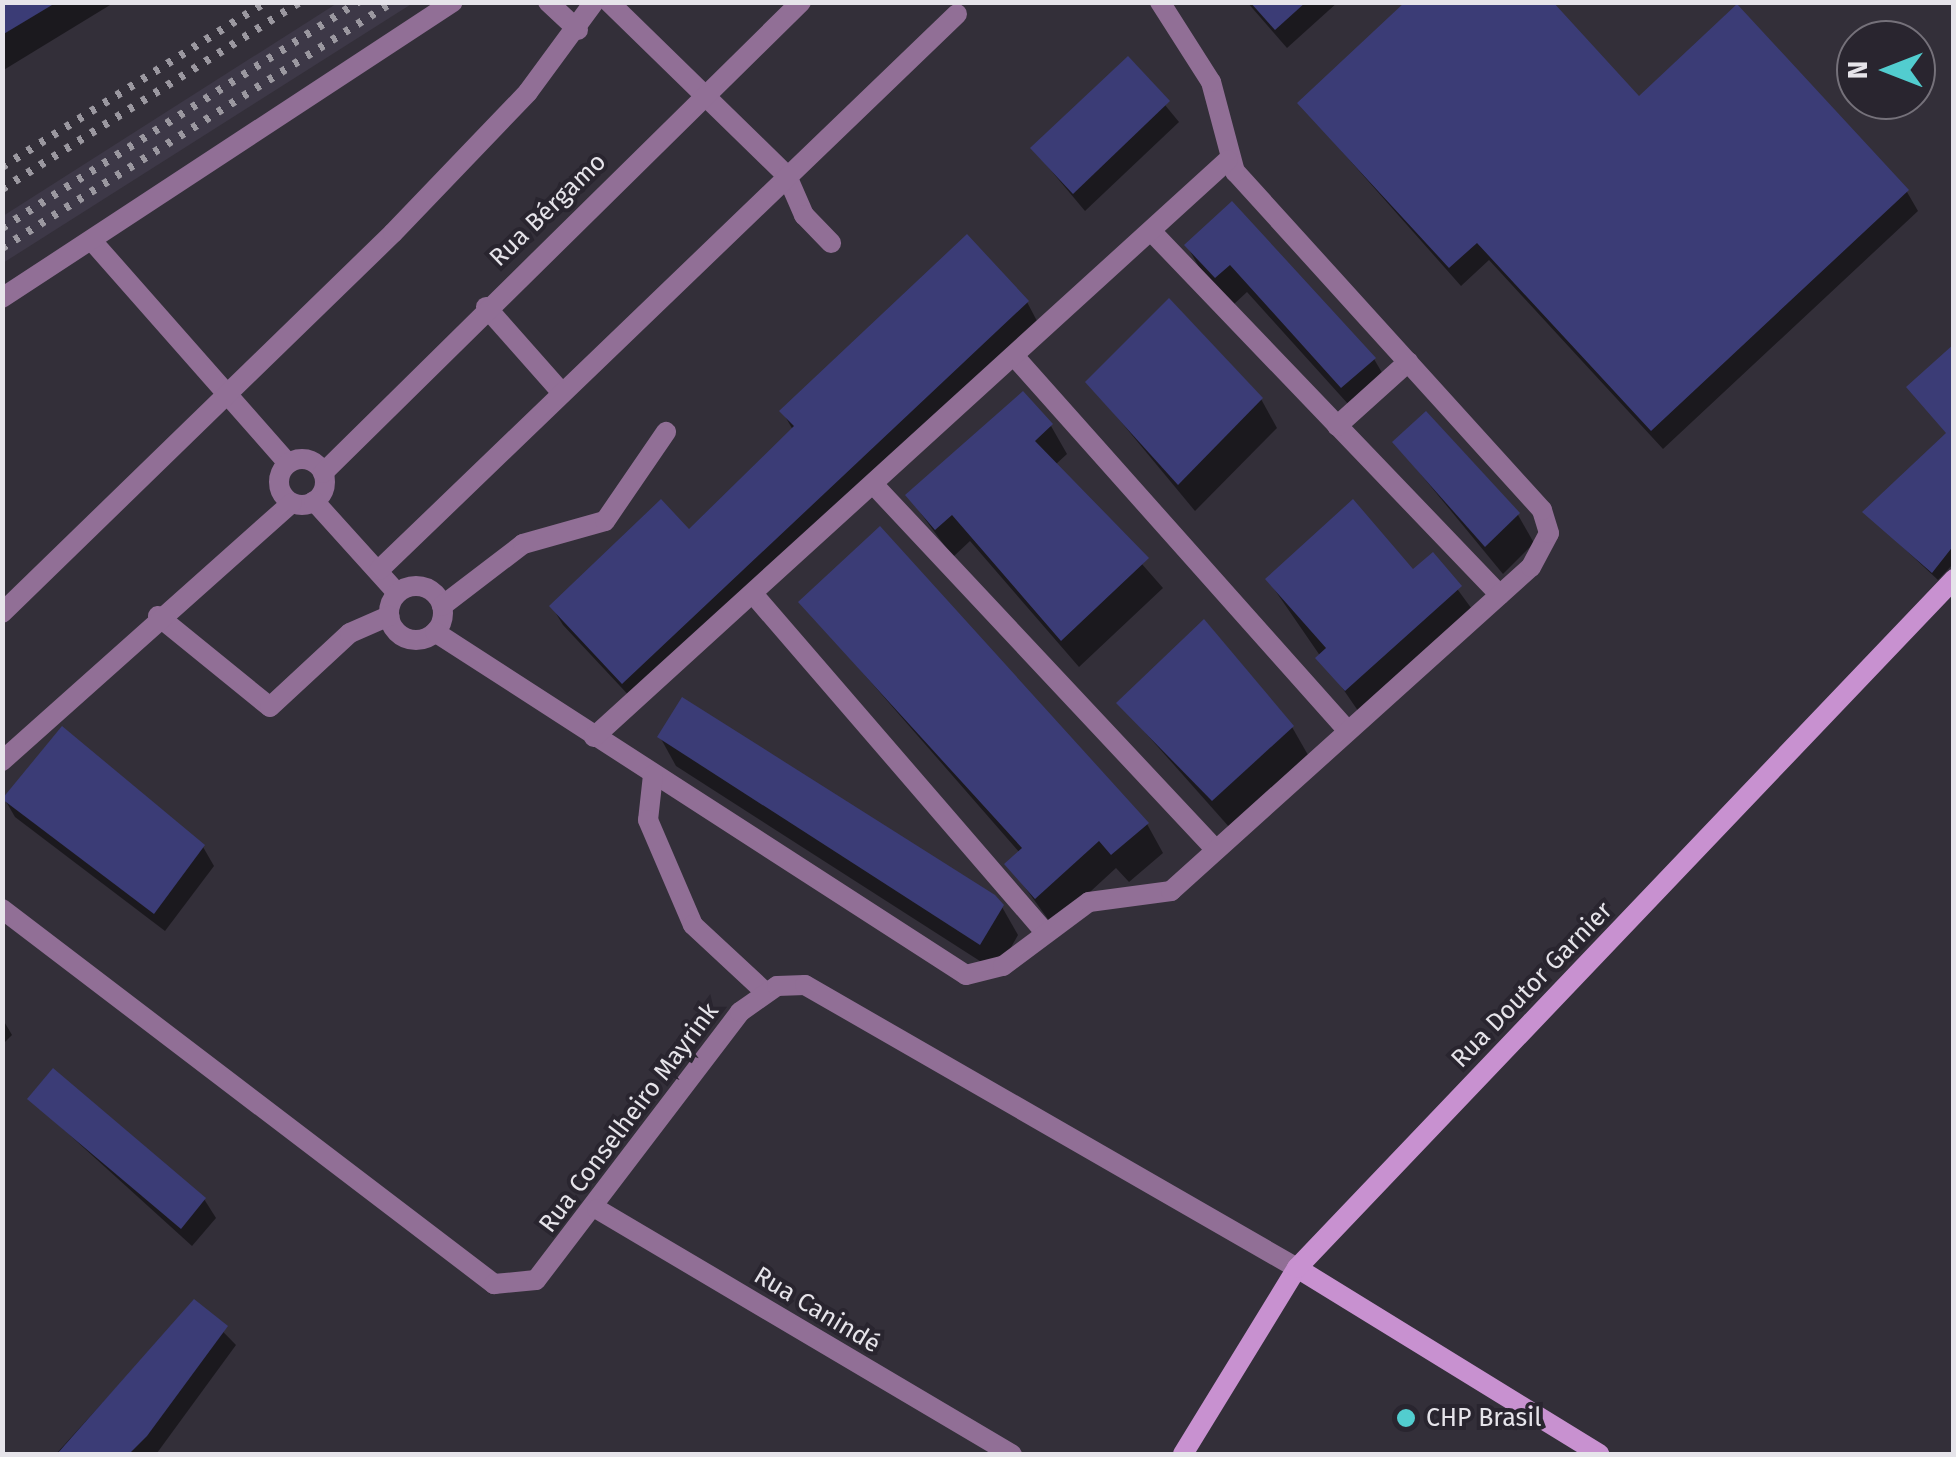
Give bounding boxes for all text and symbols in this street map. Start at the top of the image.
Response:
north arrow [1836,20,1936,120]
text: N [1841,61,1874,79]
street label: Rua Bérgamo [484,147,612,273]
street label: Rua Doutor Garnier [1445,896,1619,1074]
street label: Rua Conselheiro Mayrink [533,997,725,1239]
street label: Rua Canindé [748,1261,886,1359]
place label: CHP Brasil [1426,1403,1542,1433]
marker: CHP Brasil [1395,1407,1417,1429]

